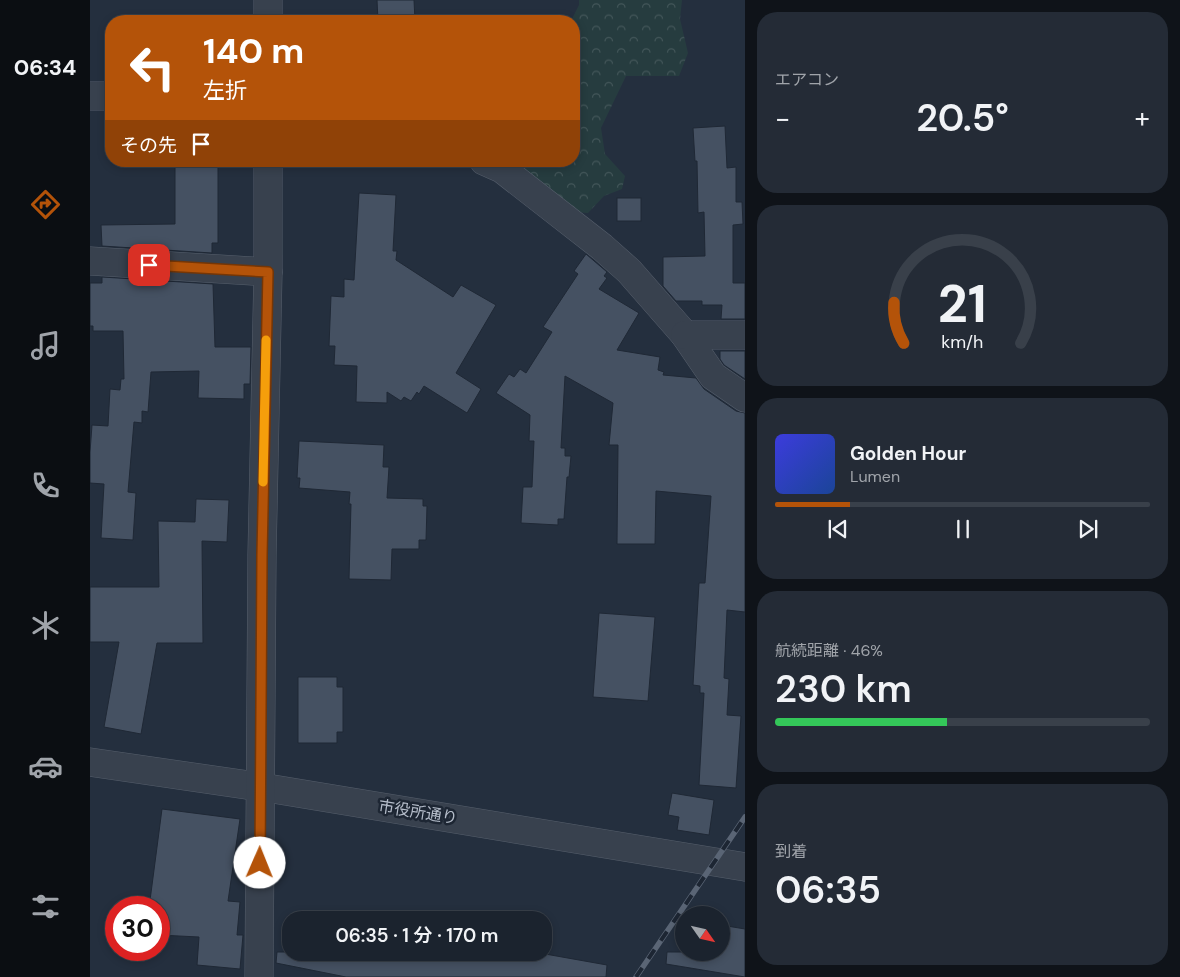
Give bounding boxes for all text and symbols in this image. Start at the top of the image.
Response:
text: 140 m [203,28,304,74]
icon: left [120,35,185,100]
text: 06:34 [14,53,76,82]
text: エアコン [775,69,839,90]
text: 左折 [203,76,247,105]
text: 20.5° [916,93,1009,143]
text: − [775,100,790,137]
text: + [1135,100,1150,137]
icon: arrive [187,130,215,158]
text: その先 [120,133,177,158]
icon: directions [28,187,63,222]
pin [128,244,170,286]
icon: arrive [135,251,163,279]
text: 21 [938,270,987,338]
icon: music [28,328,63,363]
text: km/h [941,330,984,354]
text: Golden Hour [850,441,966,466]
text: Lumen [850,466,900,487]
icon: phone [28,468,63,503]
icon: previous [824,515,852,543]
icon: pause [949,515,977,543]
icon: next [1074,515,1102,543]
icon: climate [28,608,63,643]
text: 航続距離 · 46% [775,640,883,661]
text: 230 km [775,664,912,714]
icon: car [28,749,63,784]
street label: 市役所通り [377,795,459,829]
position arrow [233,836,285,888]
text: 到着 [775,841,807,862]
text: 06:35 [775,865,881,915]
icon: filters [28,889,63,924]
speed limit sign: 30 [105,896,170,961]
north arrow [675,906,730,961]
map controls [675,906,730,961]
text: 06:35 · 1 分 · 170 m [336,923,498,948]

